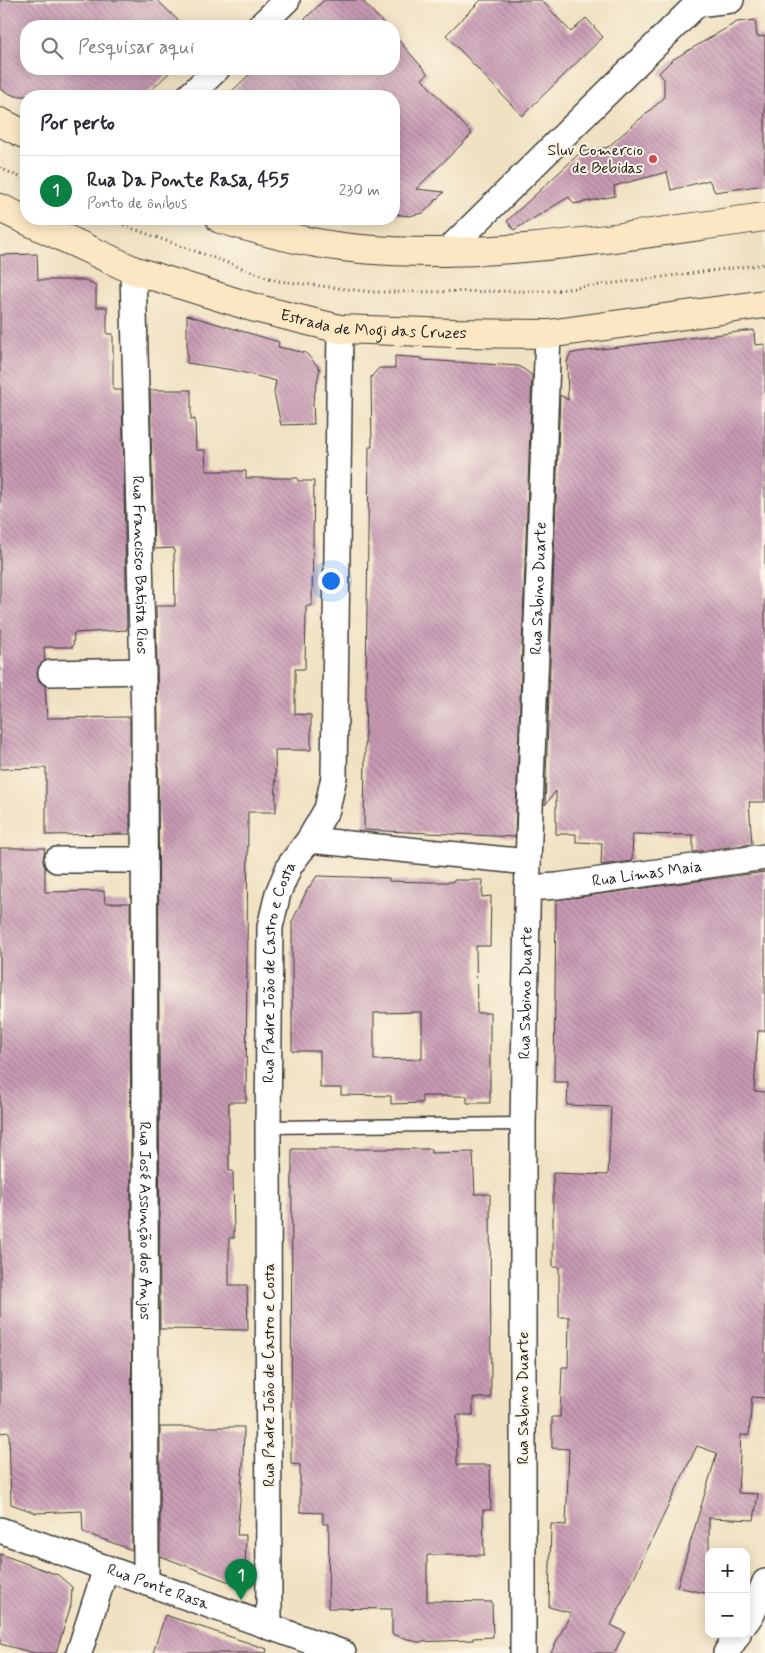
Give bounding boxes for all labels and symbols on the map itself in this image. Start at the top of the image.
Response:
place label: Sluv Comercio de Bebidas [548,140,643,179]
marker: Sluv Comercio de Bebidas [647,153,659,165]
street label: Estrada de Mogi das Cruzes [278,304,467,344]
street label: Rua Francisco Batista Rios [128,475,153,654]
street label: Rua Sabino Duarte [525,521,551,655]
your location [318,568,344,594]
street label: Rua Limas Maia [591,855,703,891]
street label: Rua Padre João de Castro e Costa [258,858,301,1083]
street label: Rua Sabino Duarte [514,926,537,1060]
street label: Rua José Assunção dos Anjos [134,1122,156,1320]
street label: Rua Padre João de Castro e Costa [259,1263,280,1487]
street label: Rua Sabino Duarte [513,1332,534,1464]
street label: Rua Ponte Rasa [104,1559,212,1615]
pin: 1 [225,1559,257,1600]

